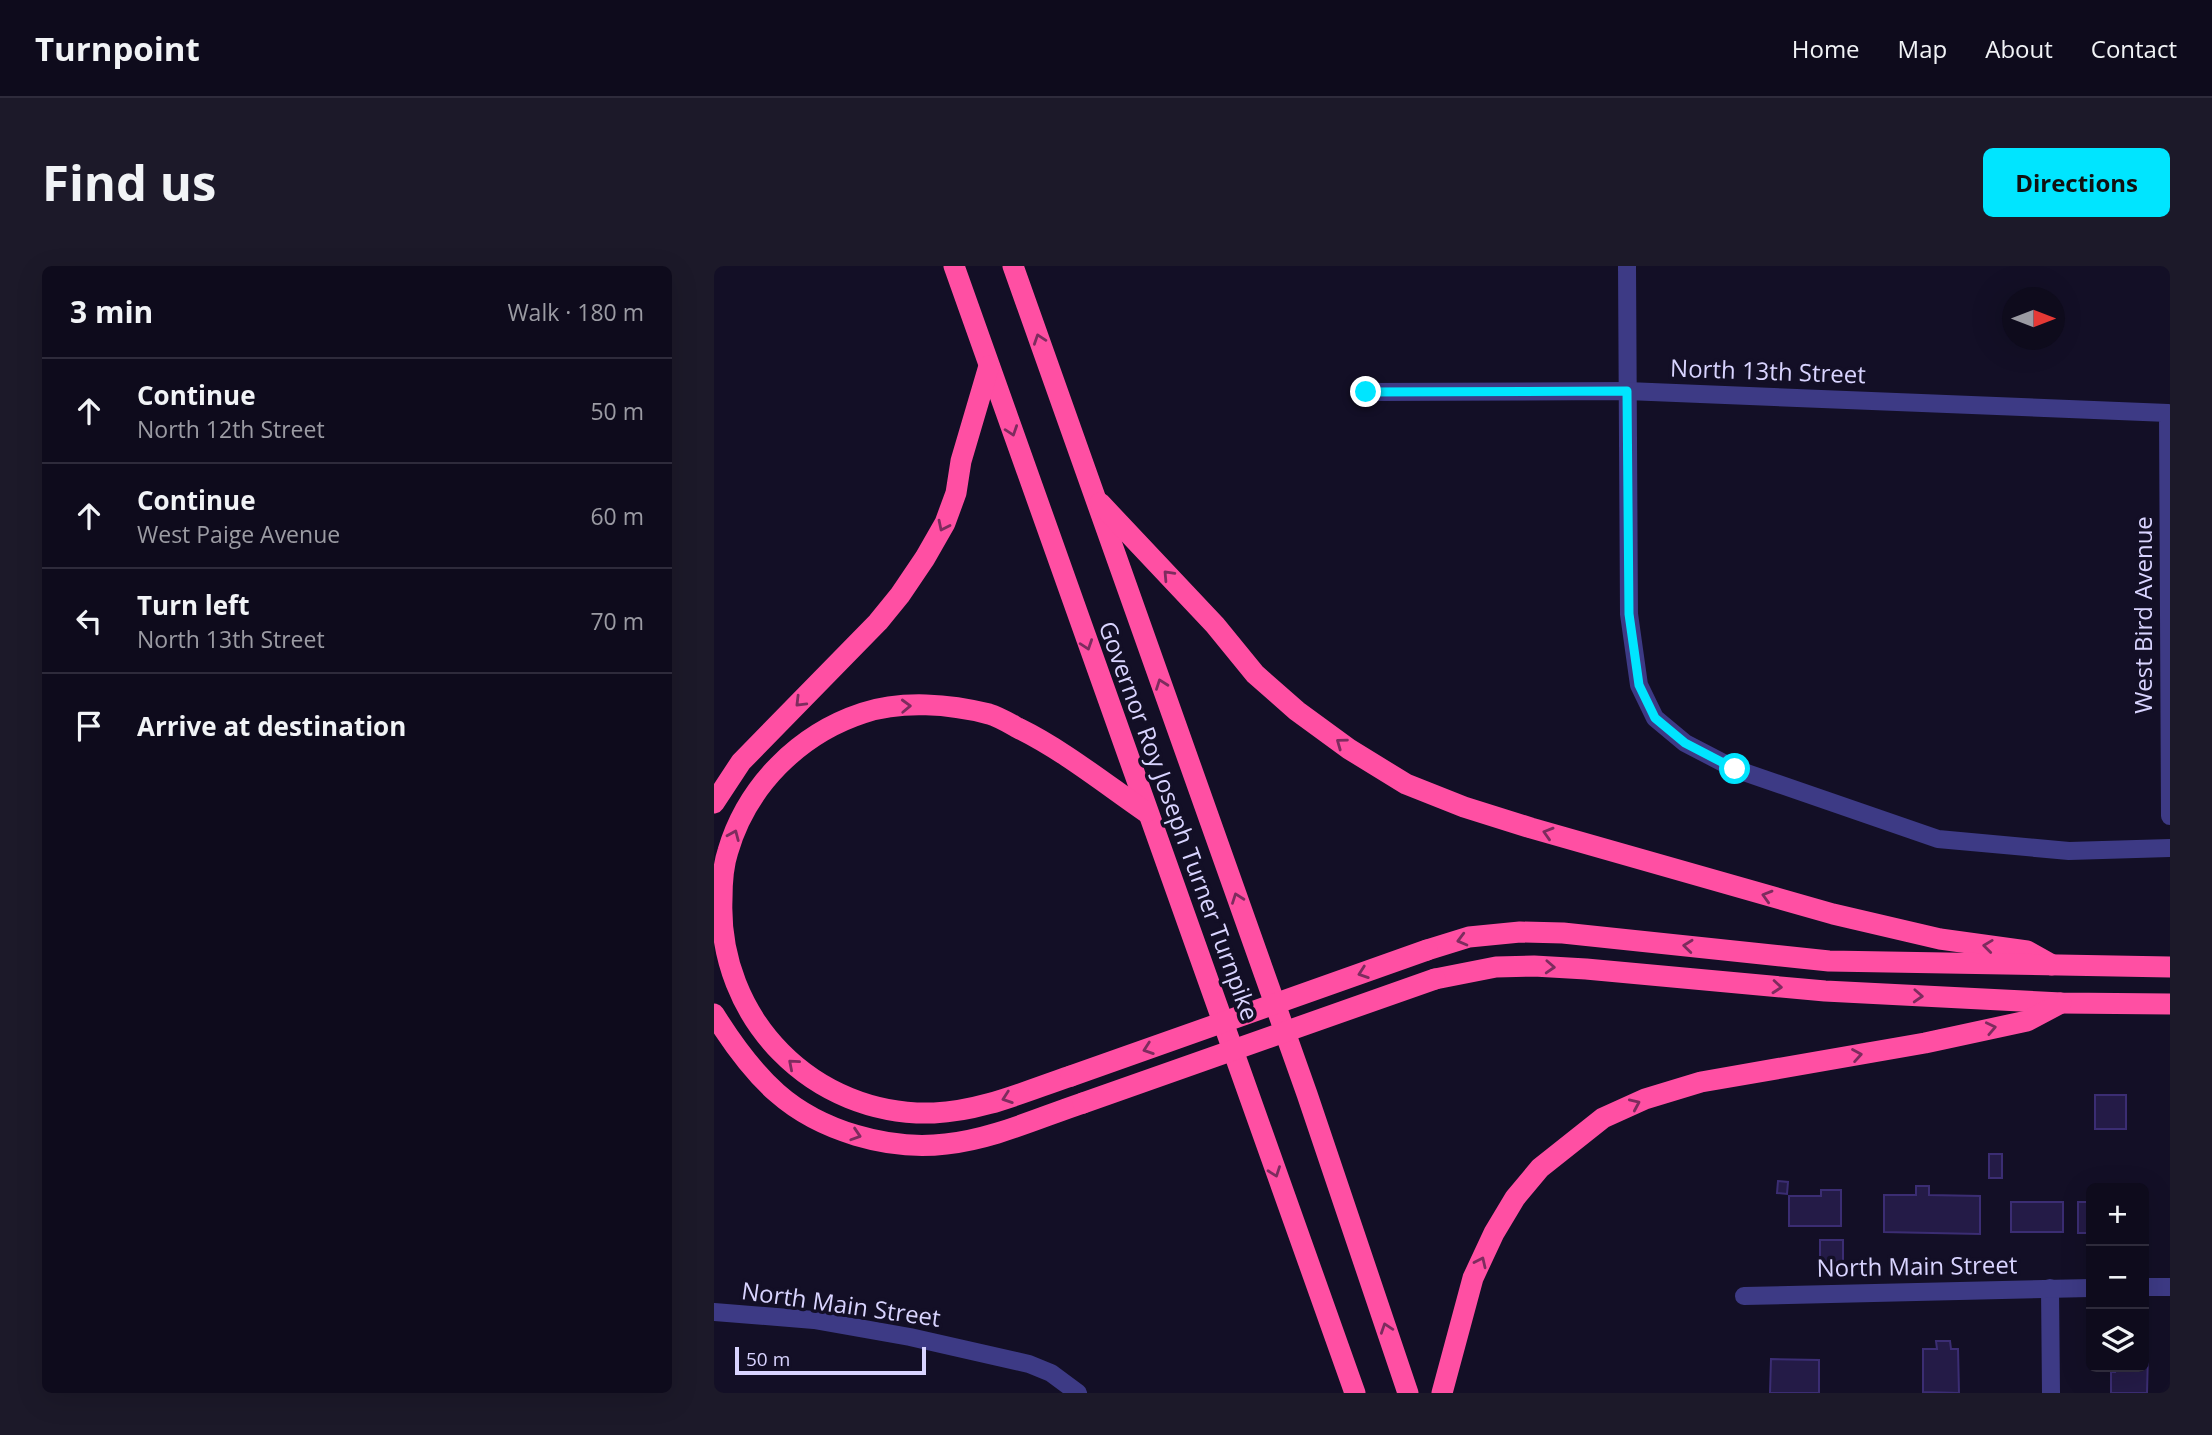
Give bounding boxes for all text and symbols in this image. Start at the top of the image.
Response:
text: Turnpoint [35,26,200,71]
text: Home [1792,32,1860,65]
text: Map [1898,32,1947,65]
text: About [1985,32,2053,65]
text: Contact [2091,32,2177,65]
button: Directions [1983,148,2170,217]
text: Find us [42,149,216,215]
north arrow [2002,287,2065,350]
text: 3 min [70,291,153,332]
text: Walk · 180 m [507,296,644,328]
one-way arrow [1033,334,1047,346]
street label: North 13th Street [1670,351,1866,390]
route end [1350,376,1381,407]
text: Continue [137,377,256,413]
icon: ahead [70,392,108,430]
text: 50 m [590,395,644,427]
text: North 12th Street [137,413,325,445]
one-way arrow [1004,424,1018,436]
text: Continue [137,482,256,518]
icon: ahead [70,497,108,535]
text: 60 m [590,500,644,532]
street label: West Bird Avenue [2126,516,2159,714]
text: West Paige Avenue [137,518,340,550]
one-way arrow [937,519,951,531]
one-way arrow [1164,570,1177,583]
text: Turn left [137,587,249,623]
icon: left [70,602,108,640]
text: 70 m [590,605,644,637]
street label: Governor Roy Joseph Turner Turnpike [1092,616,1267,1025]
text: North 13th Street [137,623,325,655]
one-way arrow [1079,639,1093,651]
one-way arrow [1155,678,1169,690]
one-way arrow [795,693,808,706]
one-way arrow [901,699,912,714]
icon: arrive [70,707,108,745]
text: Arrive at destination [137,708,406,744]
one-way arrow [1336,739,1349,751]
route start [1719,753,1750,784]
one-way arrow [1542,827,1554,842]
one-way arrow [726,830,740,842]
one-way arrow [1761,890,1773,904]
one-way arrow [1231,892,1245,904]
one-way arrow [1456,932,1468,946]
one-way arrow [1982,938,1994,953]
one-way arrow [1682,939,1694,954]
one-way arrow [1545,959,1556,974]
one-way arrow [1357,965,1369,979]
one-way arrow [1772,979,1783,994]
one-way arrow [1912,988,1923,1003]
one-way arrow [1985,1022,1997,1037]
one-way arrow [1143,1040,1155,1054]
one-way arrow [1851,1048,1863,1063]
one-way arrow [788,1060,801,1072]
one-way arrow [1001,1090,1013,1104]
one-way arrow [1628,1098,1640,1112]
one-way arrow [849,1126,861,1141]
one-way arrow [1267,1165,1281,1177]
map controls [2086,1183,2149,1372]
button: + [2086,1183,2149,1246]
button: − [2086,1246,2149,1309]
street label: North Main Street [1816,1247,2018,1284]
one-way arrow [1472,1257,1486,1269]
street label: North Main Street [739,1273,943,1334]
button: layers [2086,1309,2149,1372]
one-way arrow [1380,1323,1394,1335]
scale bar [735,1344,926,1376]
text: 50 m [746,1346,790,1372]

